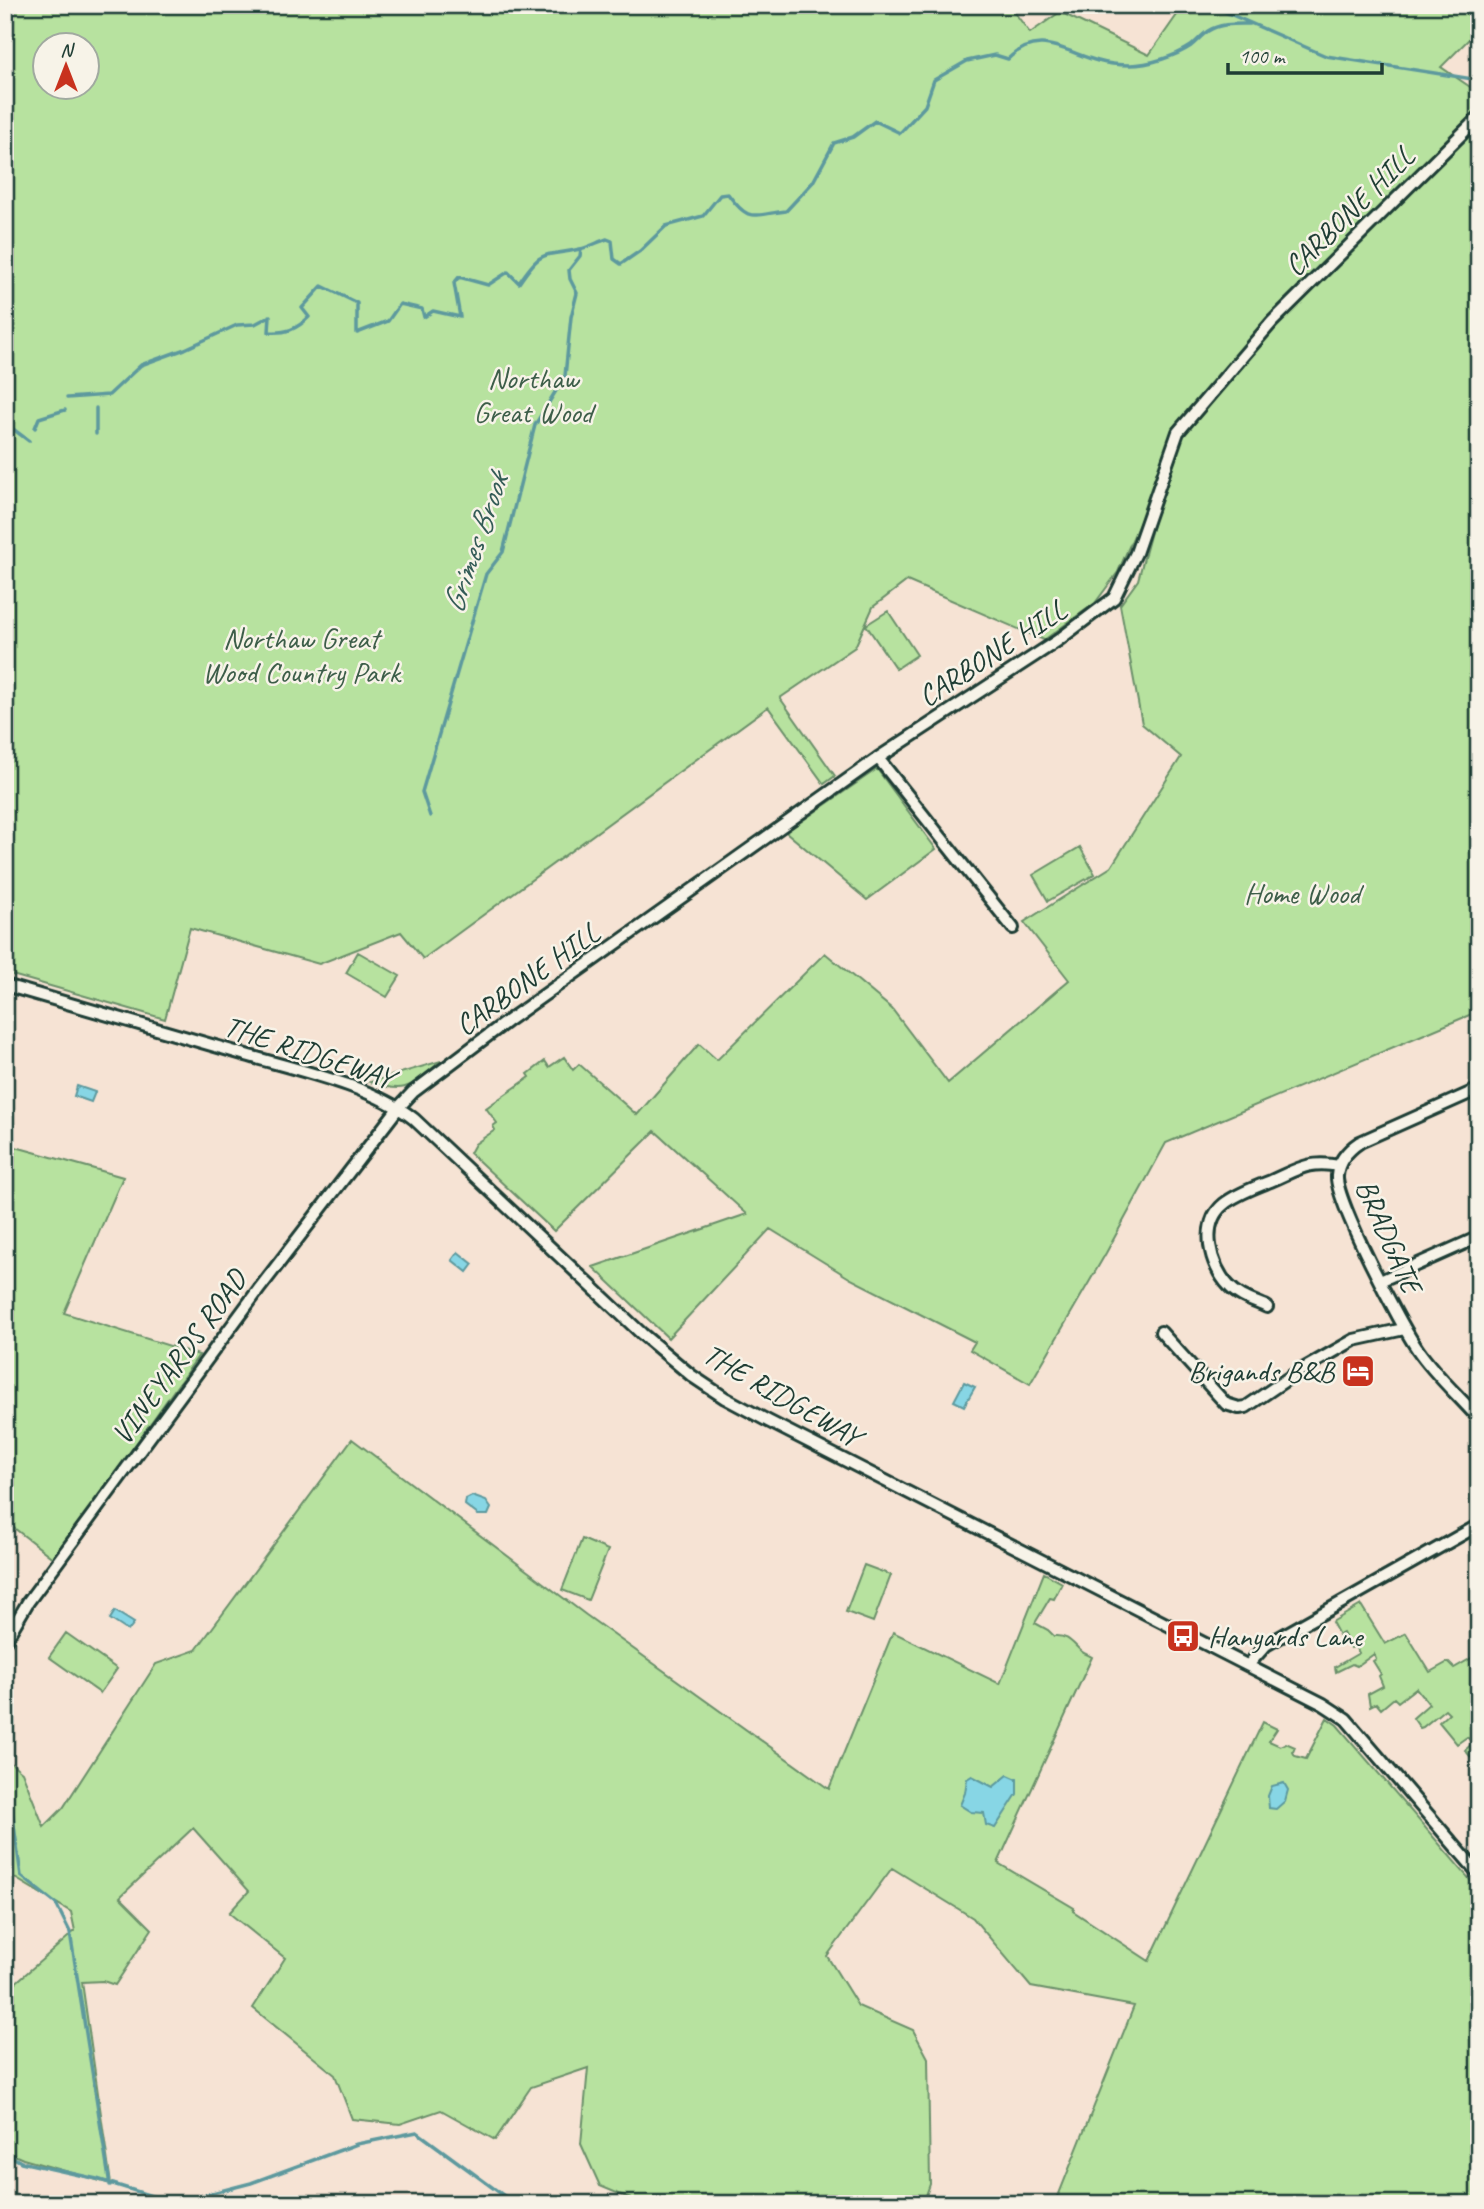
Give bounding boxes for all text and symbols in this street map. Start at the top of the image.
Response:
north arrow [32,32,102,102]
scale bar [1228,32,1382,76]
text: N [60,38,75,62]
text: 100 m [1239,43,1286,69]
street label: CARBONE HILL [1276,137,1423,284]
park label: Northaw Great Wood [474,359,597,431]
water label: Grimes Brook [432,463,520,618]
street label: CARBONE HILL [911,590,1074,715]
park label: Northaw Great Wood Country Park [202,619,402,691]
park label: Home Wood [1244,874,1364,912]
street label: CARBONE HILL [447,913,608,1044]
street label: THE RIDGEWAY [220,1007,404,1099]
street label: BRADGATE [1347,1173,1432,1302]
street label: VINEYARDS ROAD [103,1260,257,1452]
street label: THE RIDGEWAY [696,1335,873,1458]
place label: Brigands B&B [1188,1352,1336,1390]
hotel icon: Brigands B&B [1339,1352,1377,1390]
bus stop icon: Hanyards Lane [1164,1617,1202,1655]
place label: Hanyards Lane [1208,1617,1364,1655]

